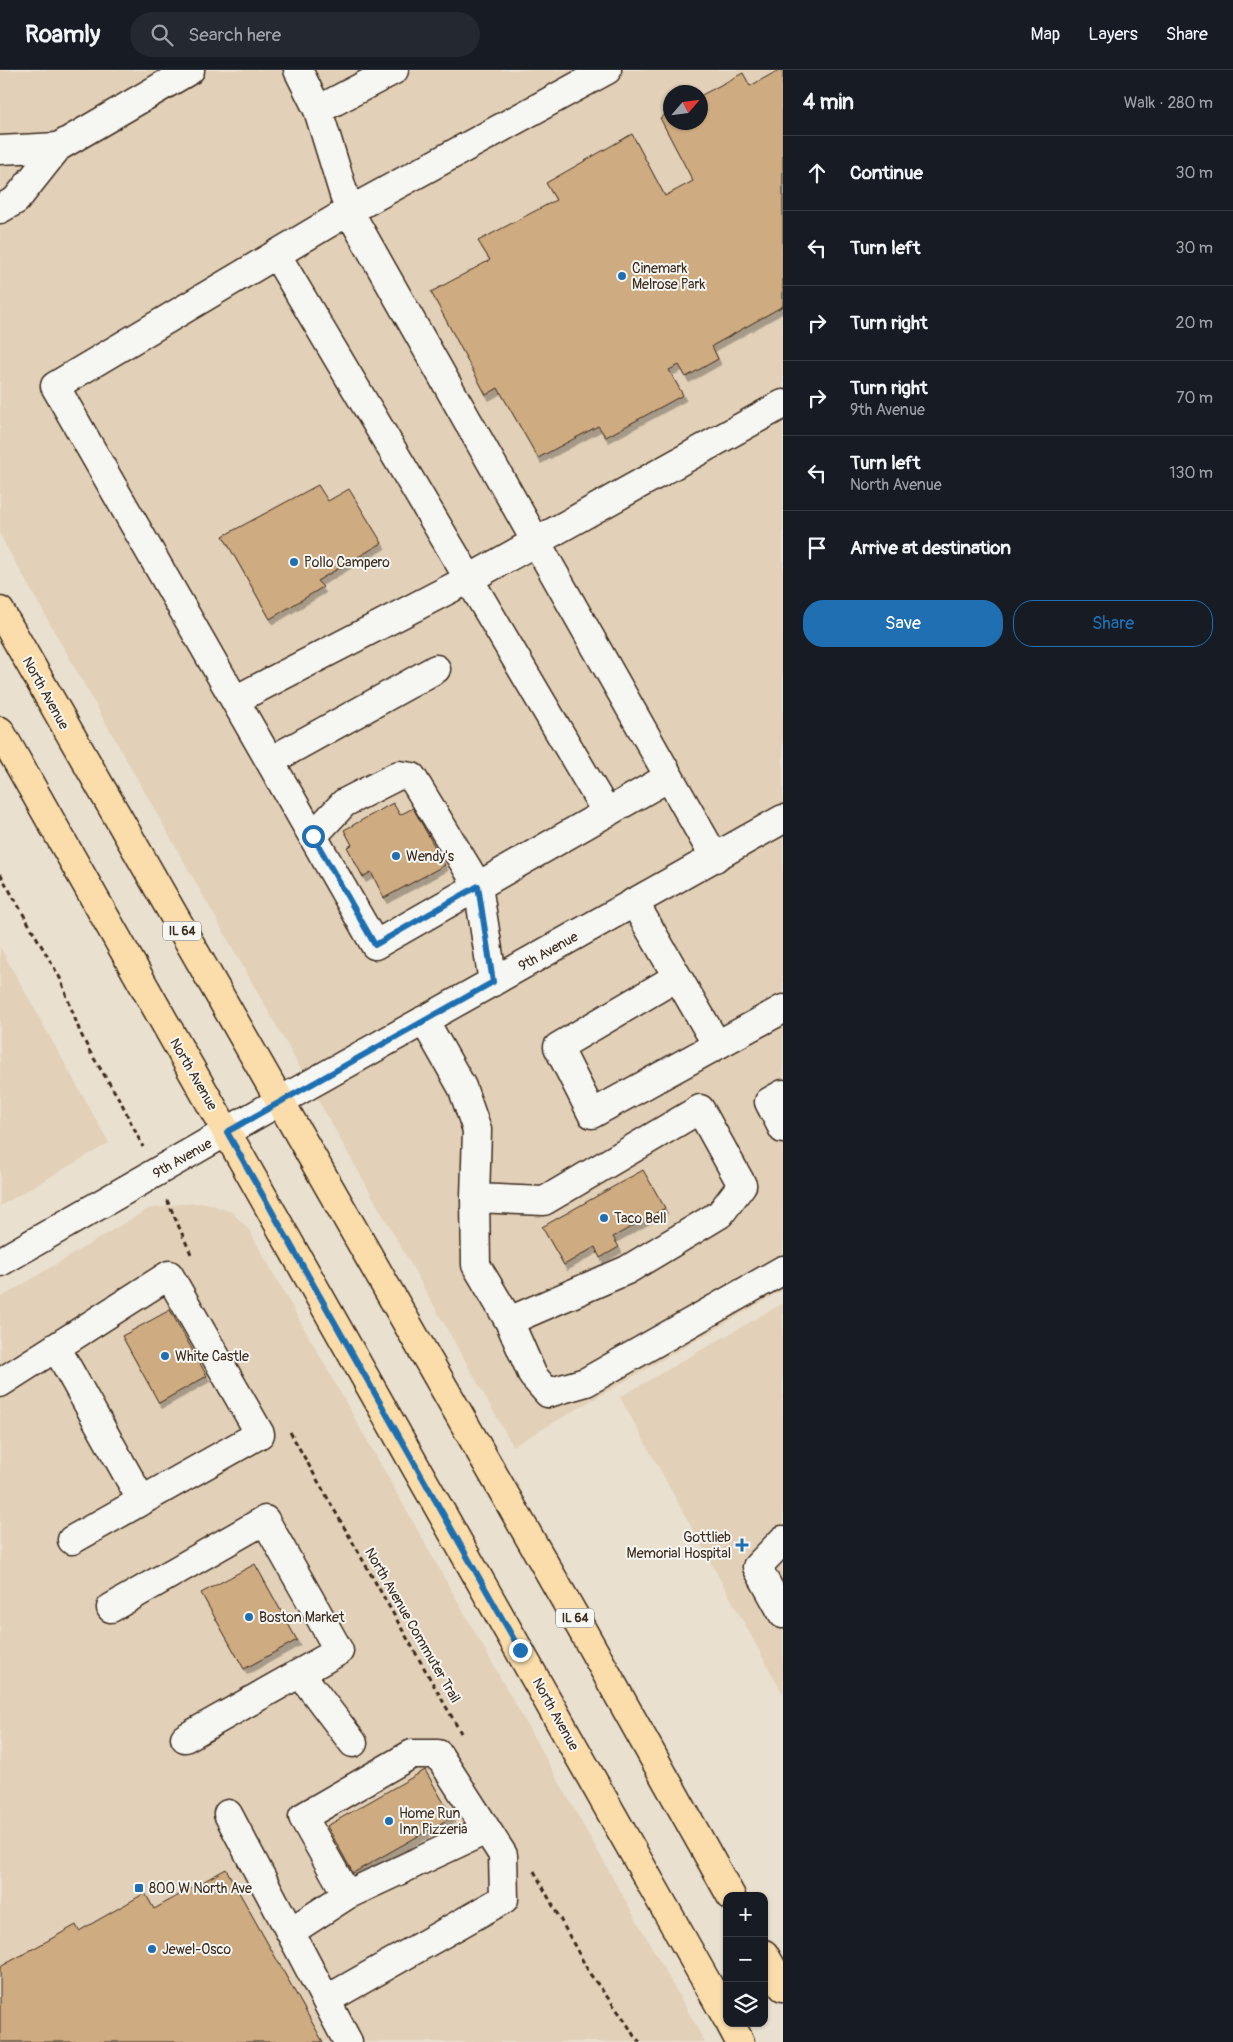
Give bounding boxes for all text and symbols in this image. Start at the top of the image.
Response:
search box [130,12,480,57]
text: Roamly [25,20,100,49]
icon: search [148,21,176,49]
text: Search here [188,23,281,47]
text: Map [1031,23,1060,46]
text: Layers [1088,23,1138,46]
text: Share [1166,23,1208,46]
north arrow [663,85,708,130]
text: 4 min [803,89,854,116]
text: Walk · 280 m [1124,93,1213,113]
icon: ahead [803,159,831,187]
text: Continue [850,161,923,185]
text: 30 m [1175,163,1213,183]
icon: left [803,234,831,262]
text: Turn left [850,236,920,260]
text: 30 m [1175,238,1213,258]
place label: Cinemark Melrose Park [632,260,705,293]
marker: Cinemark Melrose Park [616,270,628,282]
icon: right [803,309,831,337]
text: Turn right [850,311,928,335]
text: 20 m [1175,313,1213,333]
text: Turn right [850,376,928,400]
icon: right [803,384,831,412]
text: 70 m [1176,388,1213,408]
text: 9th Avenue [850,400,925,420]
text: Turn left [850,451,920,475]
icon: left [803,459,831,487]
text: 130 m [1169,463,1213,483]
text: North Avenue [850,475,942,495]
icon: arrive [803,534,831,562]
text: Arrive at destination [850,536,1011,560]
place label: Pollo Campero [304,554,390,571]
marker: Pollo Campero [288,556,300,568]
button: Save [803,600,1003,647]
button: Share [1013,600,1213,647]
street label: North Avenue [19,654,72,733]
route start [302,825,325,848]
place label: Wendy's [406,848,455,865]
marker: Wendy's [390,850,402,862]
road number: IL 64 [163,921,201,940]
street label: 9th Avenue [515,928,581,975]
street label: North Avenue [166,1035,221,1113]
street label: 9th Avenue [150,1135,215,1182]
place label: Taco Bell [614,1210,667,1227]
marker: Taco Bell [598,1212,610,1224]
place label: White Castle [175,1348,249,1365]
marker: White Castle [159,1350,171,1362]
place label: Gottlieb Memorial Hospital [627,1529,731,1562]
marker: Gottlieb Memorial Hospital [735,1538,749,1552]
street label: North Avenue Commuter Trail [361,1545,464,1706]
place label: Boston Market [259,1609,345,1626]
road number: IL 64 [556,1609,594,1628]
marker: Boston Market [243,1611,255,1623]
route end [509,1639,532,1662]
street label: North Avenue [529,1675,582,1754]
place label: Home Run Inn Pizzeria [399,1805,468,1838]
marker: Home Run Inn Pizzeria [383,1815,395,1827]
place label: 800 W North Ave [149,1880,252,1897]
marker: 800 W North Ave [133,1882,145,1894]
map controls [723,1892,768,2027]
button: + [723,1892,768,1937]
button: − [723,1937,768,1982]
place label: Jewel-Osco [162,1941,232,1958]
marker: Jewel-Osco [146,1943,158,1955]
button: layers [723,1982,768,2027]

